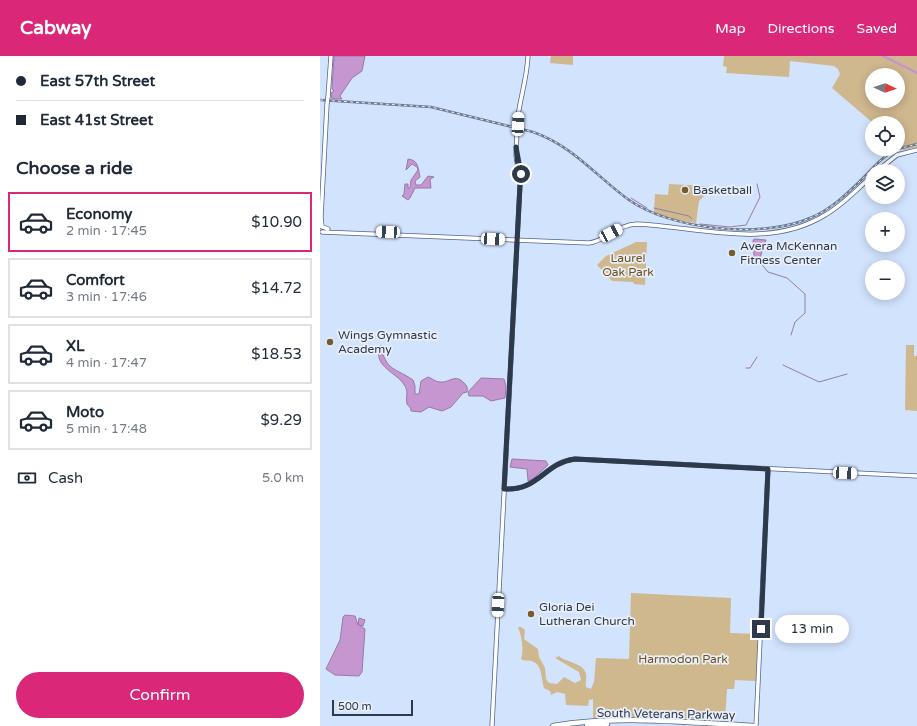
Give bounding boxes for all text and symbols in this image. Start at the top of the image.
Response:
text: Cabway [20,17,91,39]
text: Map [715,20,746,37]
text: Directions [768,20,835,37]
text: Saved [857,20,897,37]
north arrow [865,68,905,108]
map controls [865,68,905,300]
text: East 57th Street [40,72,155,90]
text: East 41st Street [40,111,153,129]
car [511,112,525,136]
button: locate [865,116,905,156]
text: Choose a ride [16,157,133,179]
button: layers [865,164,905,204]
route start [512,165,530,183]
place label: Basketball [693,183,752,197]
marker: Basketball [680,185,690,195]
icon: car [18,204,54,240]
text: Economy [66,205,132,223]
button: + [865,212,905,252]
text: $10.90 [251,213,302,231]
car [598,222,624,244]
text: 2 min · 17:45 [66,223,147,239]
car [376,225,400,239]
car [481,232,505,246]
place label: Avera McKennan Fitness Center [740,239,837,267]
marker: Avera McKennan Fitness Center [727,248,737,258]
park label: Laurel Oak Park [602,251,654,279]
button: − [865,260,905,300]
icon: car [18,270,54,306]
text: Comfort [66,271,125,289]
text: $14.72 [251,279,302,297]
text: 3 min · 17:46 [66,289,147,305]
place label: Wings Gymnastic Academy [338,328,437,356]
icon: car [18,336,54,372]
text: XL [66,337,85,355]
marker: Wings Gymnastic Academy [325,337,335,347]
text: $18.53 [251,345,302,363]
text: 4 min · 17:47 [66,355,147,371]
icon: car [18,402,54,438]
text: Moto [66,403,104,421]
text: $9.29 [261,411,302,429]
text: 5 min · 17:48 [66,421,147,437]
car [833,466,857,480]
icon: cash [16,467,38,489]
text: Cash [48,469,83,487]
text: 5.0 km [262,470,304,486]
car [491,593,505,617]
place label: Gloria Dei Lutheran Church [539,600,635,628]
marker: Gloria Dei Lutheran Church [526,609,536,619]
callout: 13 min [775,615,849,643]
route end [752,620,770,638]
text: 13 min [791,621,833,637]
park label: Harmodon Park [638,652,728,666]
button: Confirm [16,672,304,718]
scale bar [332,698,413,717]
text: 500 m [338,700,372,713]
street label: South Veterans Parkway [597,706,736,722]

